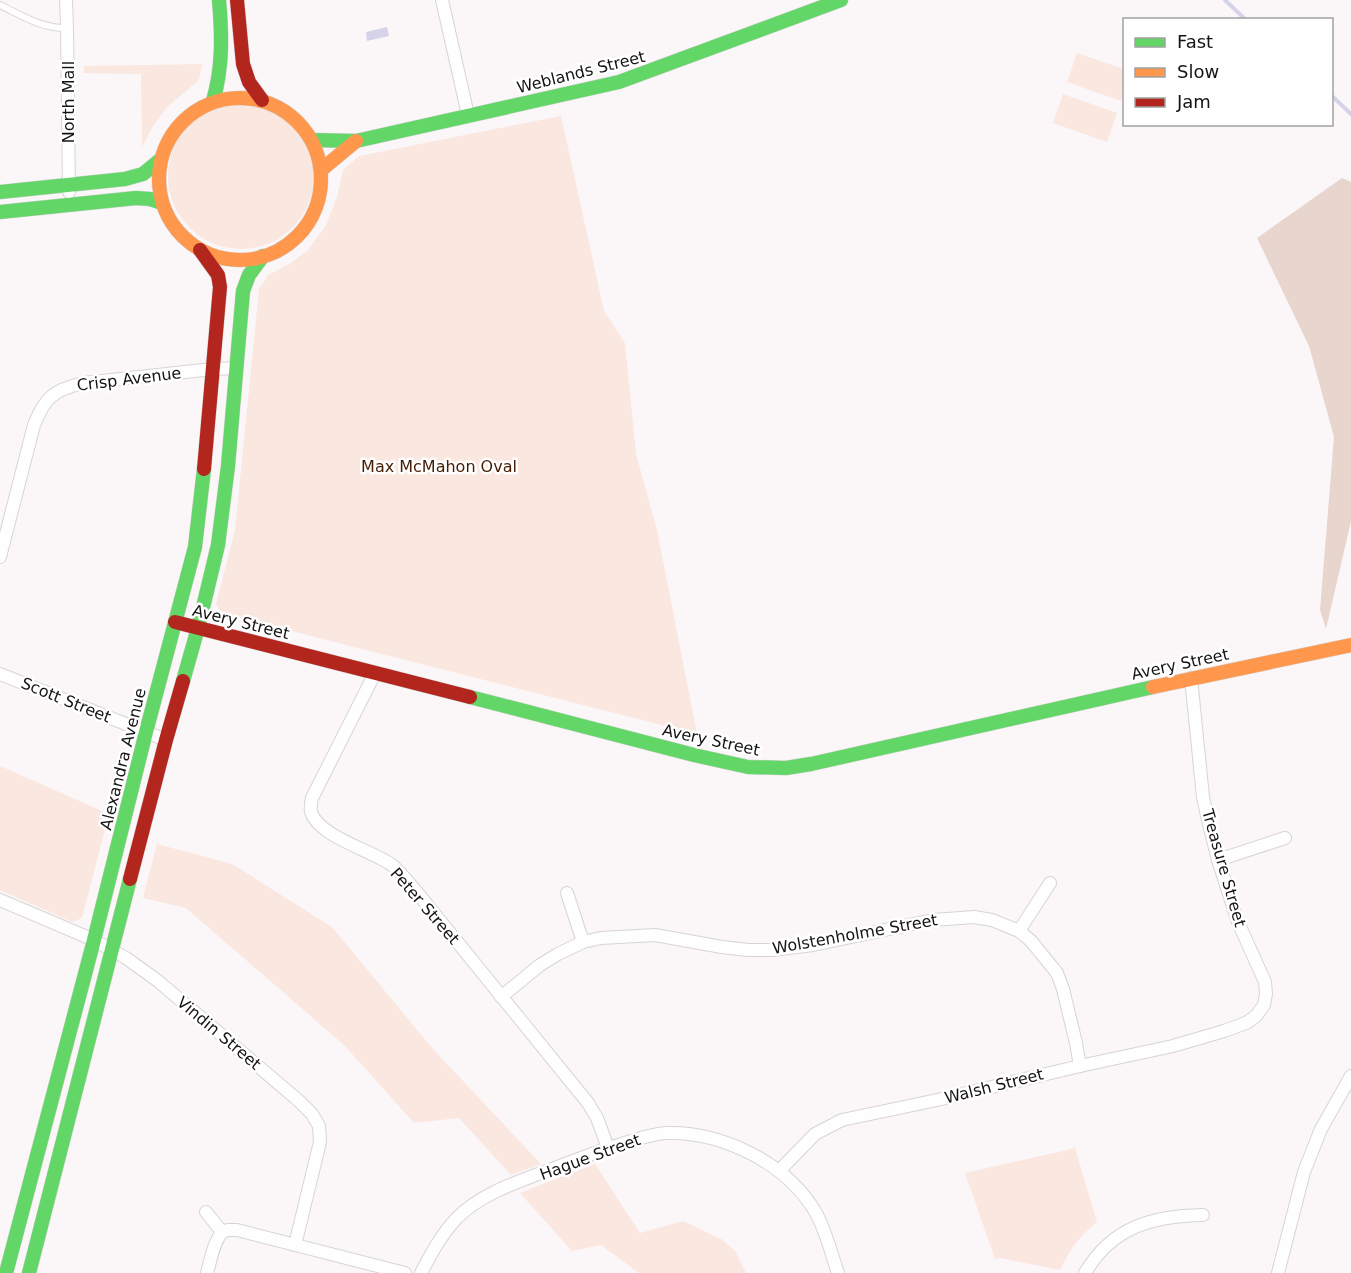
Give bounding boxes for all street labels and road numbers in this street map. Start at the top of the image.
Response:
street label: Weblands Street [515,47,647,97]
street label: North Mall [59,61,78,143]
street label: Crisp Avenue [76,363,182,395]
street label: Avery Street [191,601,291,643]
street label: Avery Street [1130,644,1230,684]
street label: Scott Street [18,673,114,727]
street label: Alexandra Avenue [96,686,150,832]
street label: Avery Street [661,720,761,760]
street label: Treasure Street [1198,806,1250,929]
street label: Peter Street [387,864,463,948]
street label: Wolstenholme Street [771,910,939,958]
street label: Vindin Street [173,992,265,1074]
street label: Walsh Street [943,1065,1045,1107]
street label: Hague Street [537,1130,643,1184]

